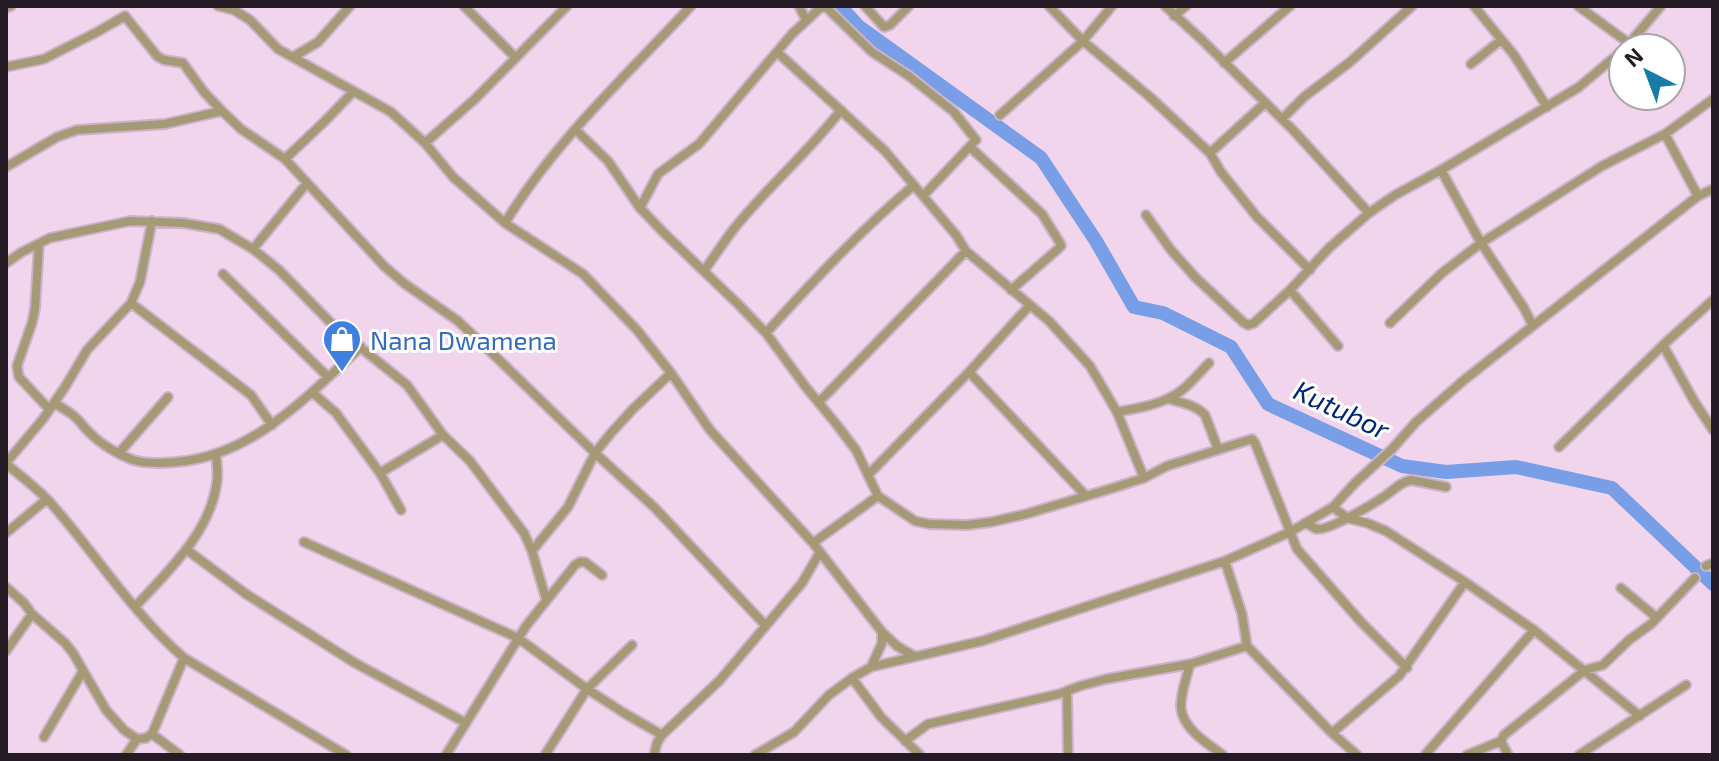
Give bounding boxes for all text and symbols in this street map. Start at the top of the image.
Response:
north arrow [1607,32,1687,112]
text: N [1618,41,1648,71]
shop icon: Nana Dwamena [321,318,363,373]
place label: Nana Dwamena [370,324,557,355]
water label: Kutubor [1289,372,1396,446]

